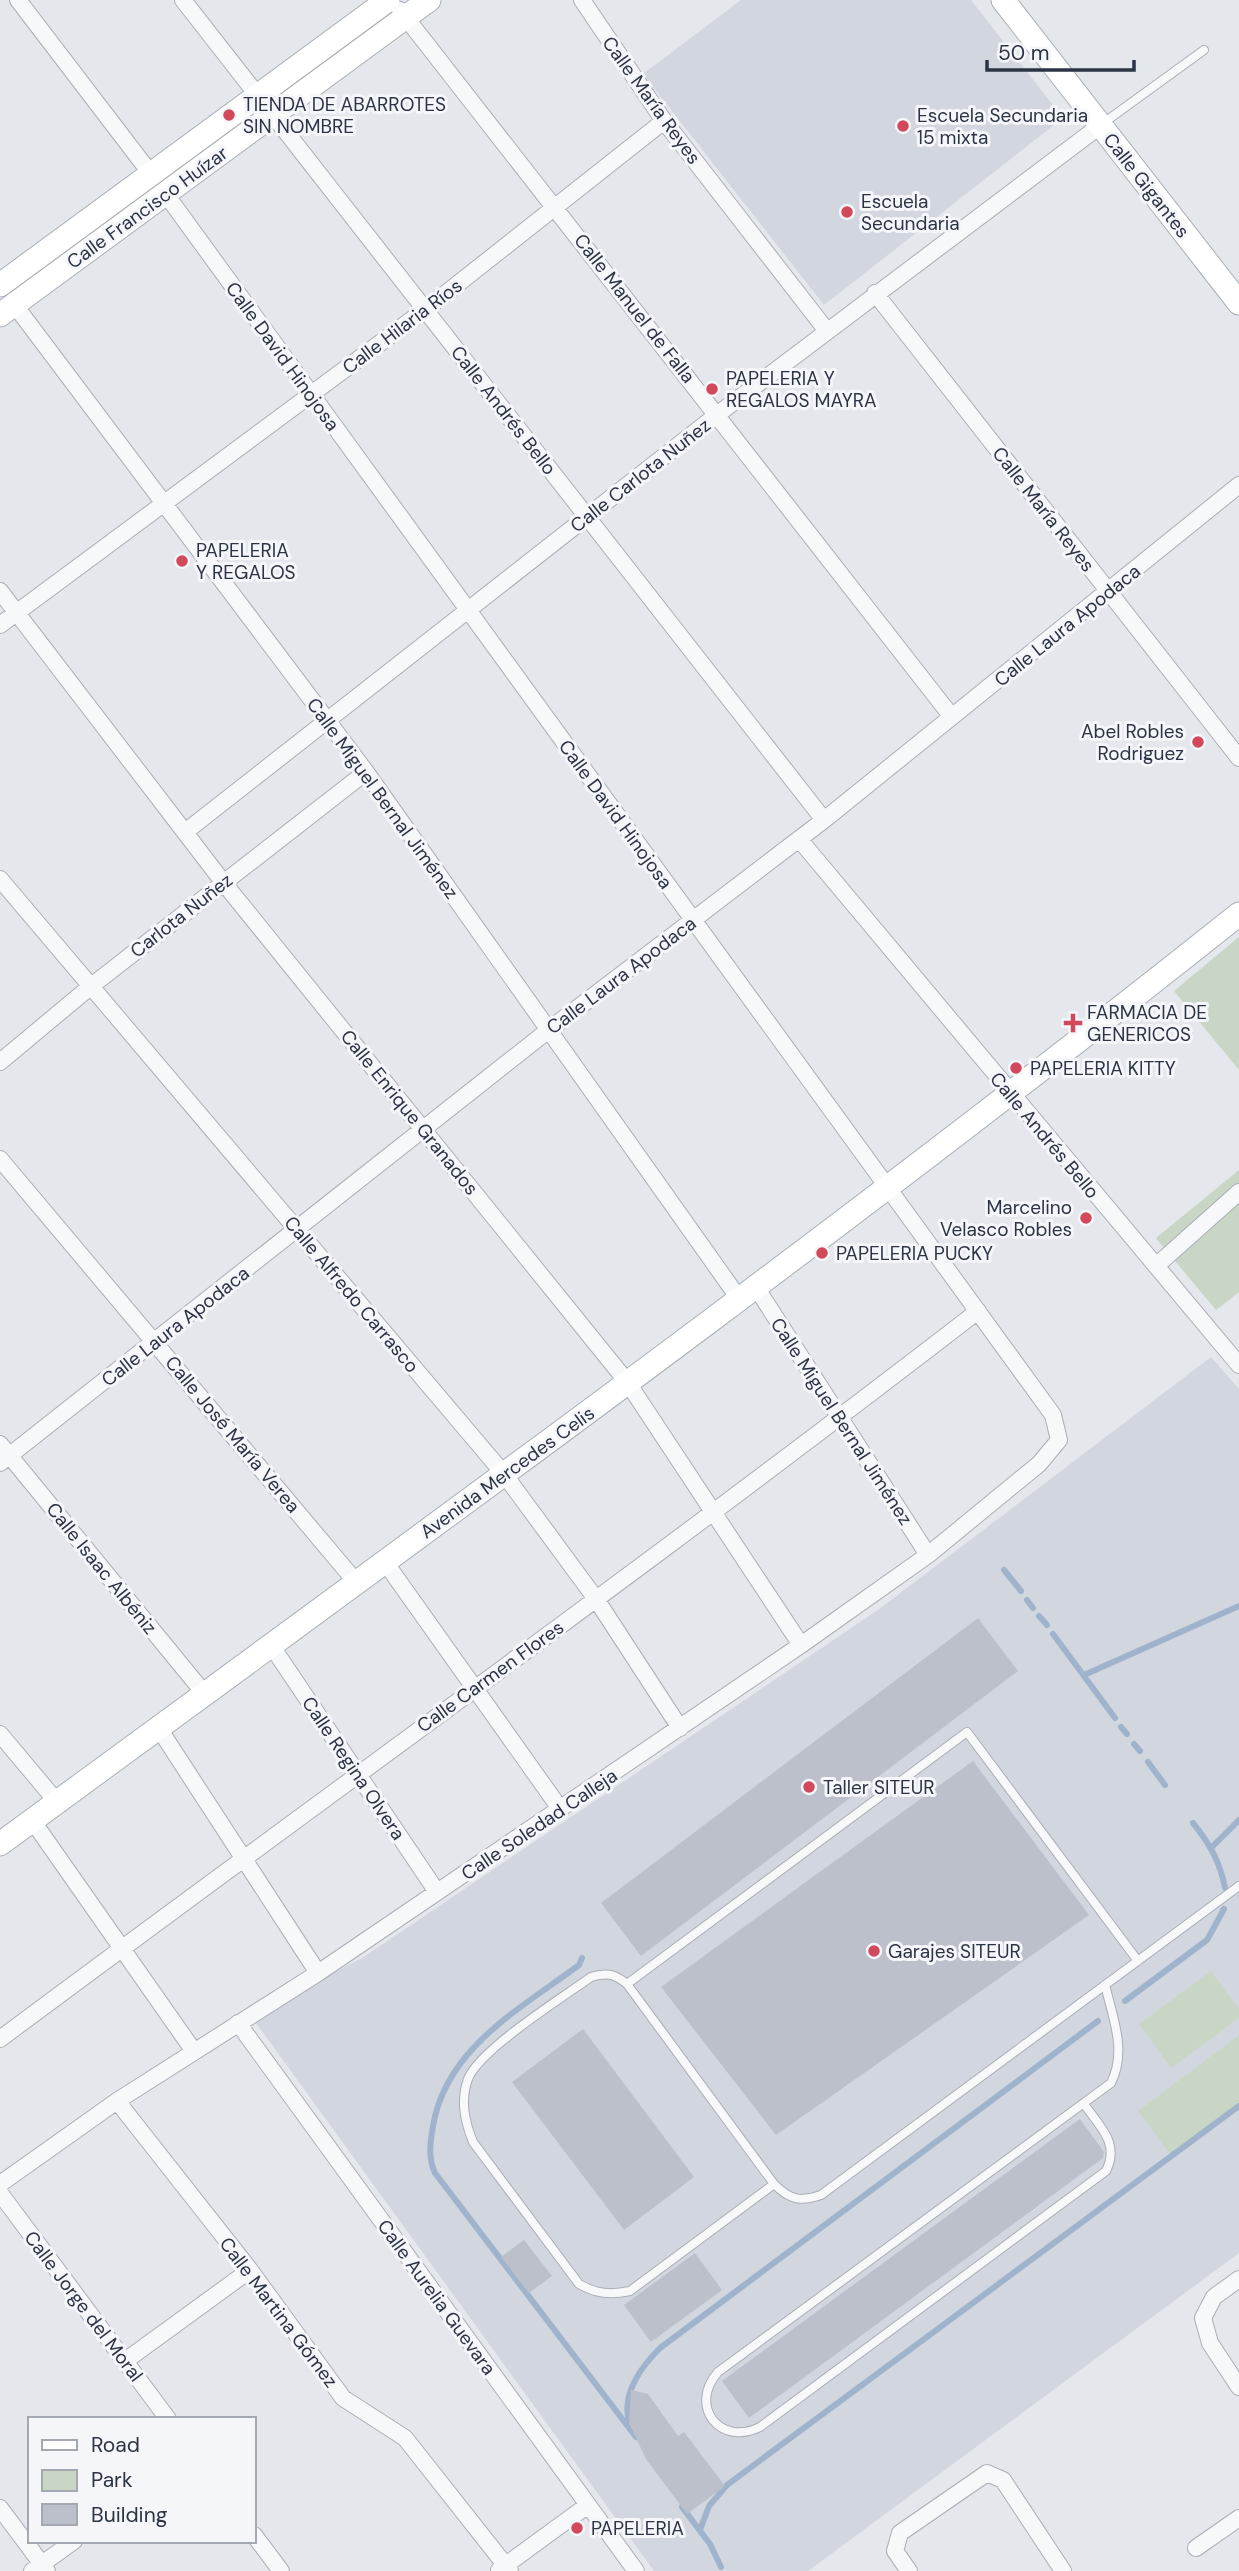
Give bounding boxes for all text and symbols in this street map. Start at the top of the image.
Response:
scale bar [987,28,1134,72]
street label: Calle María Reyes [597,31,706,169]
text: 50 m [998,39,1049,67]
place label: TIENDA DE ABARROTES SIN NOMBRE [243,92,446,139]
place label: Escuela Secundaria 15 mixta [917,103,1088,150]
marker: TIENDA DE ABARROTES SIN NOMBRE [221,107,237,123]
marker: Escuela Secundaria 15 mixta [895,118,911,134]
street label: Calle Gigantes [1098,128,1195,243]
street label: Calle Francisco Huízar [62,141,233,274]
place label: Escuela Secundaria [861,189,960,236]
marker: Escuela Secundaria [839,204,855,220]
street label: Calle Manuel de Falla [568,229,701,388]
street label: Calle Hilaria Ríos [337,273,467,380]
street label: Calle David Hinojosa [220,277,345,436]
street label: Calle Andrés Bello [445,340,562,480]
place label: PAPELERIA Y REGALOS MAYRA [726,366,877,413]
marker: PAPELERIA Y REGALOS MAYRA [704,381,720,397]
street label: Calle Carlota Nuñez [565,413,716,538]
street label: Calle María Reyes [987,442,1100,577]
place label: PAPELERIA Y REGALOS [196,538,296,585]
marker: PAPELERIA Y REGALOS [174,553,190,569]
street label: Calle Laura Apodaca [989,559,1146,692]
street label: Calle Miguel Bernal Jiménez [301,693,464,904]
place label: Abel Robles Rodriguez [1081,719,1184,766]
marker: Abel Robles Rodriguez [1190,734,1206,750]
street label: Calle David Hinojosa [553,735,678,894]
street label: Carlota Nuñez [125,868,238,963]
street label: Calle Laura Apodaca [541,911,701,1040]
place label: FARMACIA DE GENERICOS [1087,1000,1207,1047]
marker: FARMACIA DE GENERICOS [1065,1015,1081,1031]
street label: Calle Enrique Granados [335,1024,484,1200]
place label: PAPELERIA KITTY [1030,1056,1176,1081]
marker: PAPELERIA KITTY [1008,1060,1024,1076]
street label: Calle Andrés Bello [984,1067,1105,1204]
place label: Marcelino Velasco Robles [940,1195,1072,1242]
marker: Marcelino Velasco Robles [1078,1210,1094,1226]
street label: Calle Alfredo Carrasco [279,1211,425,1378]
place label: PAPELERIA PUCKY [836,1241,993,1266]
marker: PAPELERIA PUCKY [814,1245,830,1261]
street label: Calle Laura Apodaca [96,1261,254,1392]
street label: Calle Miguel Bernal Jiménez [765,1313,918,1530]
street label: Calle José María Verea [160,1351,306,1518]
street label: Avenida Mercedes Celis [415,1401,600,1544]
street label: Calle Isaac Albéniz [41,1497,162,1639]
street label: Calle Carmen Flores [412,1615,569,1738]
street label: Calle Regina Olvera [296,1692,411,1845]
street label: Calle Soledad Calleja [456,1763,622,1886]
place label: Taller SITEUR [823,1775,935,1800]
marker: Taller SITEUR [801,1779,817,1795]
place label: Garajes SITEUR [888,1939,1021,1964]
marker: Garajes SITEUR [866,1943,882,1959]
street label: Calle Aurelia Guevara [372,2215,501,2380]
street label: Calle Jorge del Moral [19,2226,149,2387]
street label: Calle Martina Gómez [214,2232,343,2393]
legend [28,2417,256,2543]
text: Road [91,2431,140,2459]
text: Park [91,2466,133,2494]
text: Building [91,2501,168,2529]
place label: PAPELERIA [591,2516,684,2541]
marker: PAPELERIA [569,2520,585,2536]

